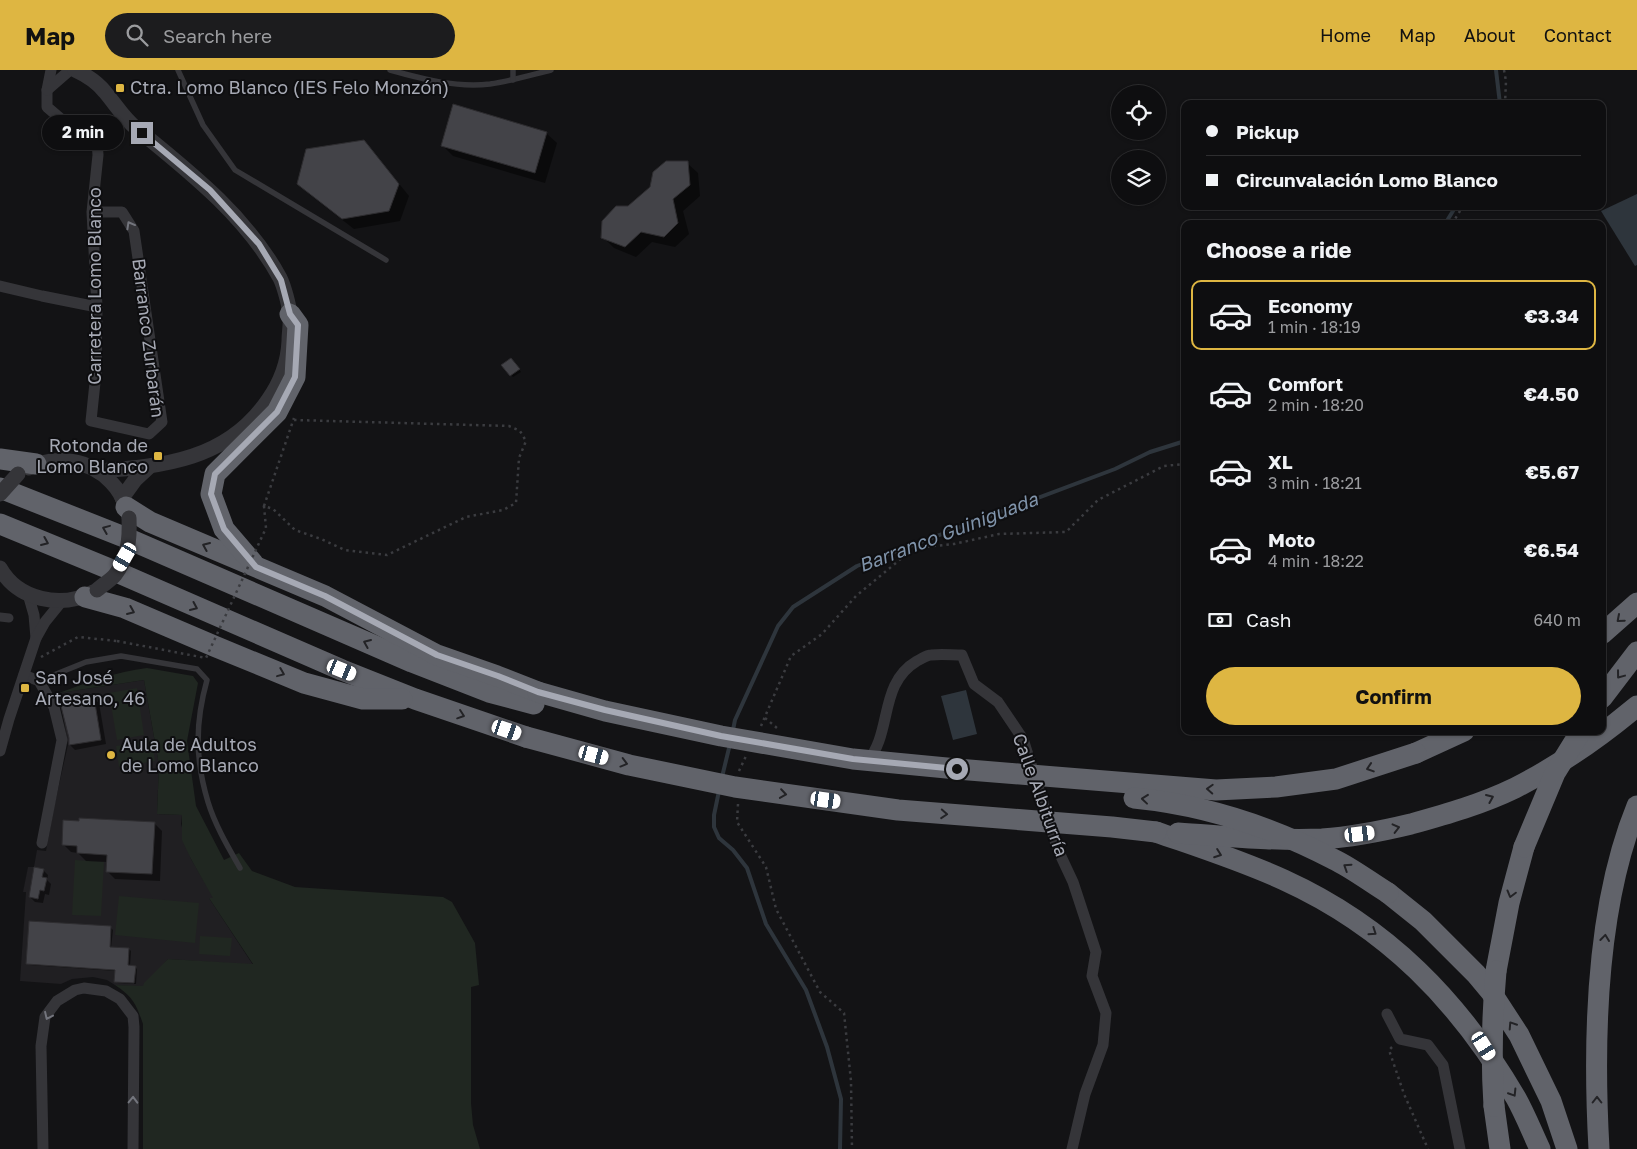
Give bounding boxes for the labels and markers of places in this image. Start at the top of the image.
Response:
place label: Ctra. Lomo Blanco (IES Felo Monzón) [130,76,449,98]
marker: Ctra. Lomo Blanco (IES Felo Monzón) [114,82,126,94]
place label: Rotonda de Lomo Blanco [36,434,148,477]
marker: Rotonda de Lomo Blanco [152,450,164,462]
place label: San José Artesano, 46 [35,666,145,709]
marker: San José Artesano, 46 [19,682,31,694]
place label: Aula de Adultos de Lomo Blanco [121,733,259,776]
marker: Aula de Adultos de Lomo Blanco [105,749,117,761]

